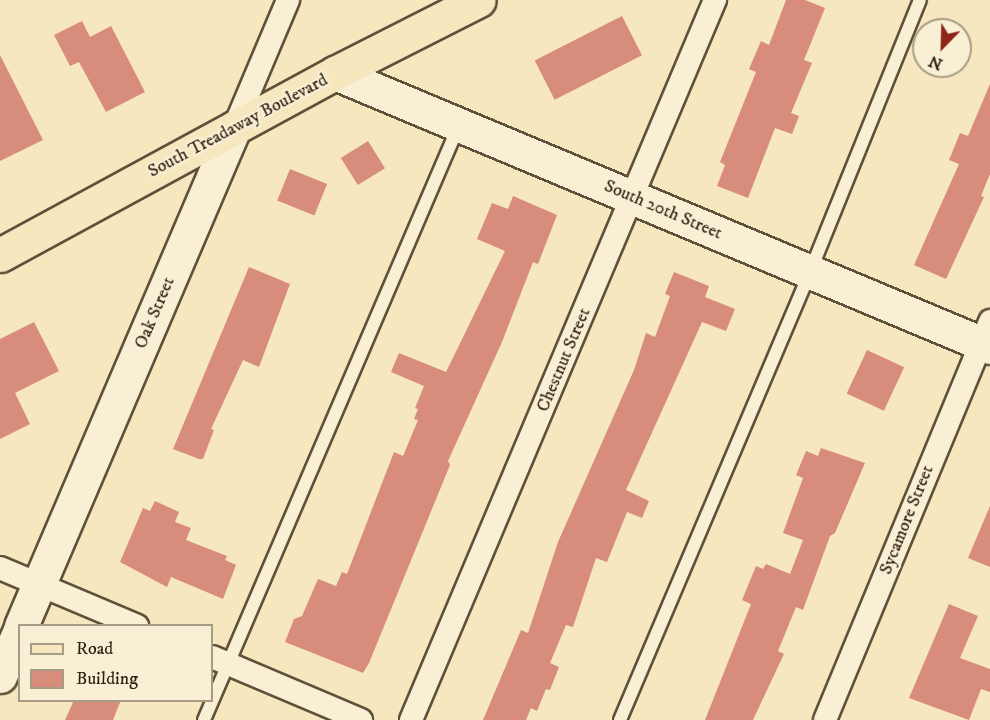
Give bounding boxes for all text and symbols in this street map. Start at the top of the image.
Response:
north arrow [912,18,972,78]
text: N [926,51,946,75]
street label: South Treadaway Boulevard [144,69,332,183]
street label: South 20th Street [601,175,725,245]
street label: Oak Street [130,274,180,352]
street label: Chestnut Street [532,305,596,415]
street label: Sycamore Street [875,462,939,578]
legend [18,624,213,702]
text: Road [76,638,113,660]
text: Building [76,668,138,690]

